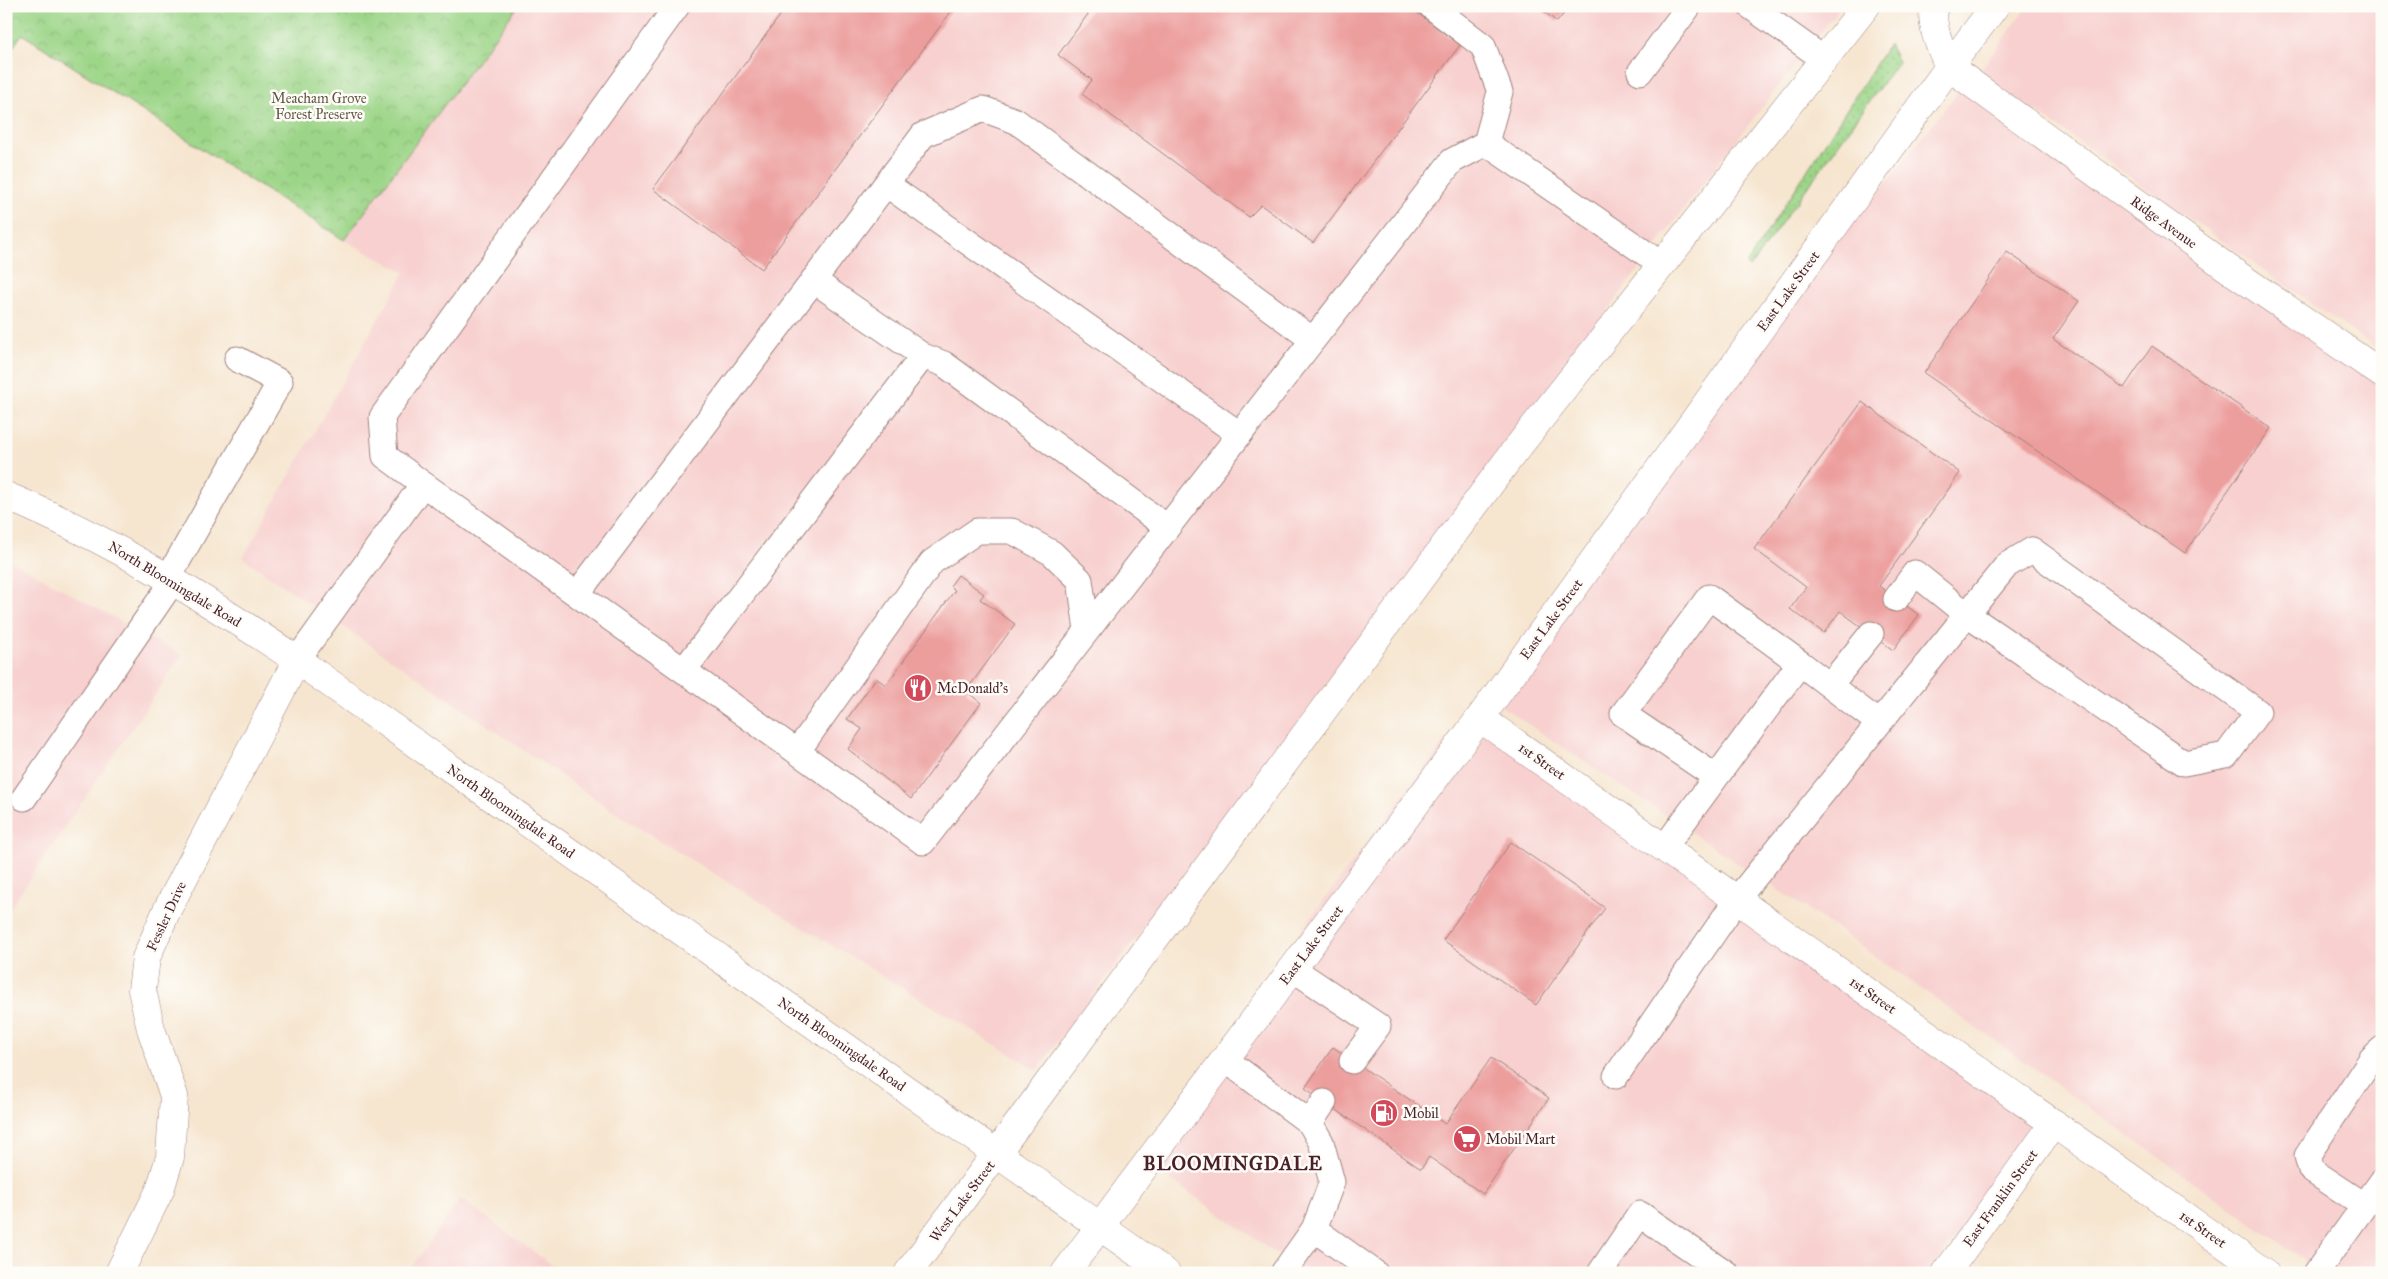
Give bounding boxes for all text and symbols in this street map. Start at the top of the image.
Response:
park label: Meacham Grove Forest Preserve [271,90,367,123]
street label: Ridge Avenue [2127,193,2200,252]
street label: East Lake Street [1754,248,1823,335]
street label: North Bloomingdale Road [105,538,244,631]
street label: East Lake Street [1517,576,1586,663]
restaurant icon: McDonald's [903,673,933,703]
place label: McDonald's [937,680,1008,697]
street label: 1st Street [1515,739,1568,784]
street label: North Bloomingdale Road [444,761,578,862]
street label: Fessler Drive [143,878,190,954]
street label: East Lake Street [1276,902,1347,988]
street label: 1st Street [1846,973,1899,1018]
street label: North Bloomingdale Road [775,994,909,1095]
fuel station icon: Mobil [1369,1098,1399,1128]
place label: Mobil [1403,1105,1439,1122]
supermarket icon: Mobil Mart [1452,1124,1482,1154]
place label: Mobil Mart [1486,1131,1555,1148]
street label: East Franklin Street [1959,1146,2041,1250]
district label: BLOOMINGDALE [1143,1152,1323,1175]
street label: West Lake Street [926,1157,999,1246]
street label: 1st Street [2176,1207,2229,1252]

